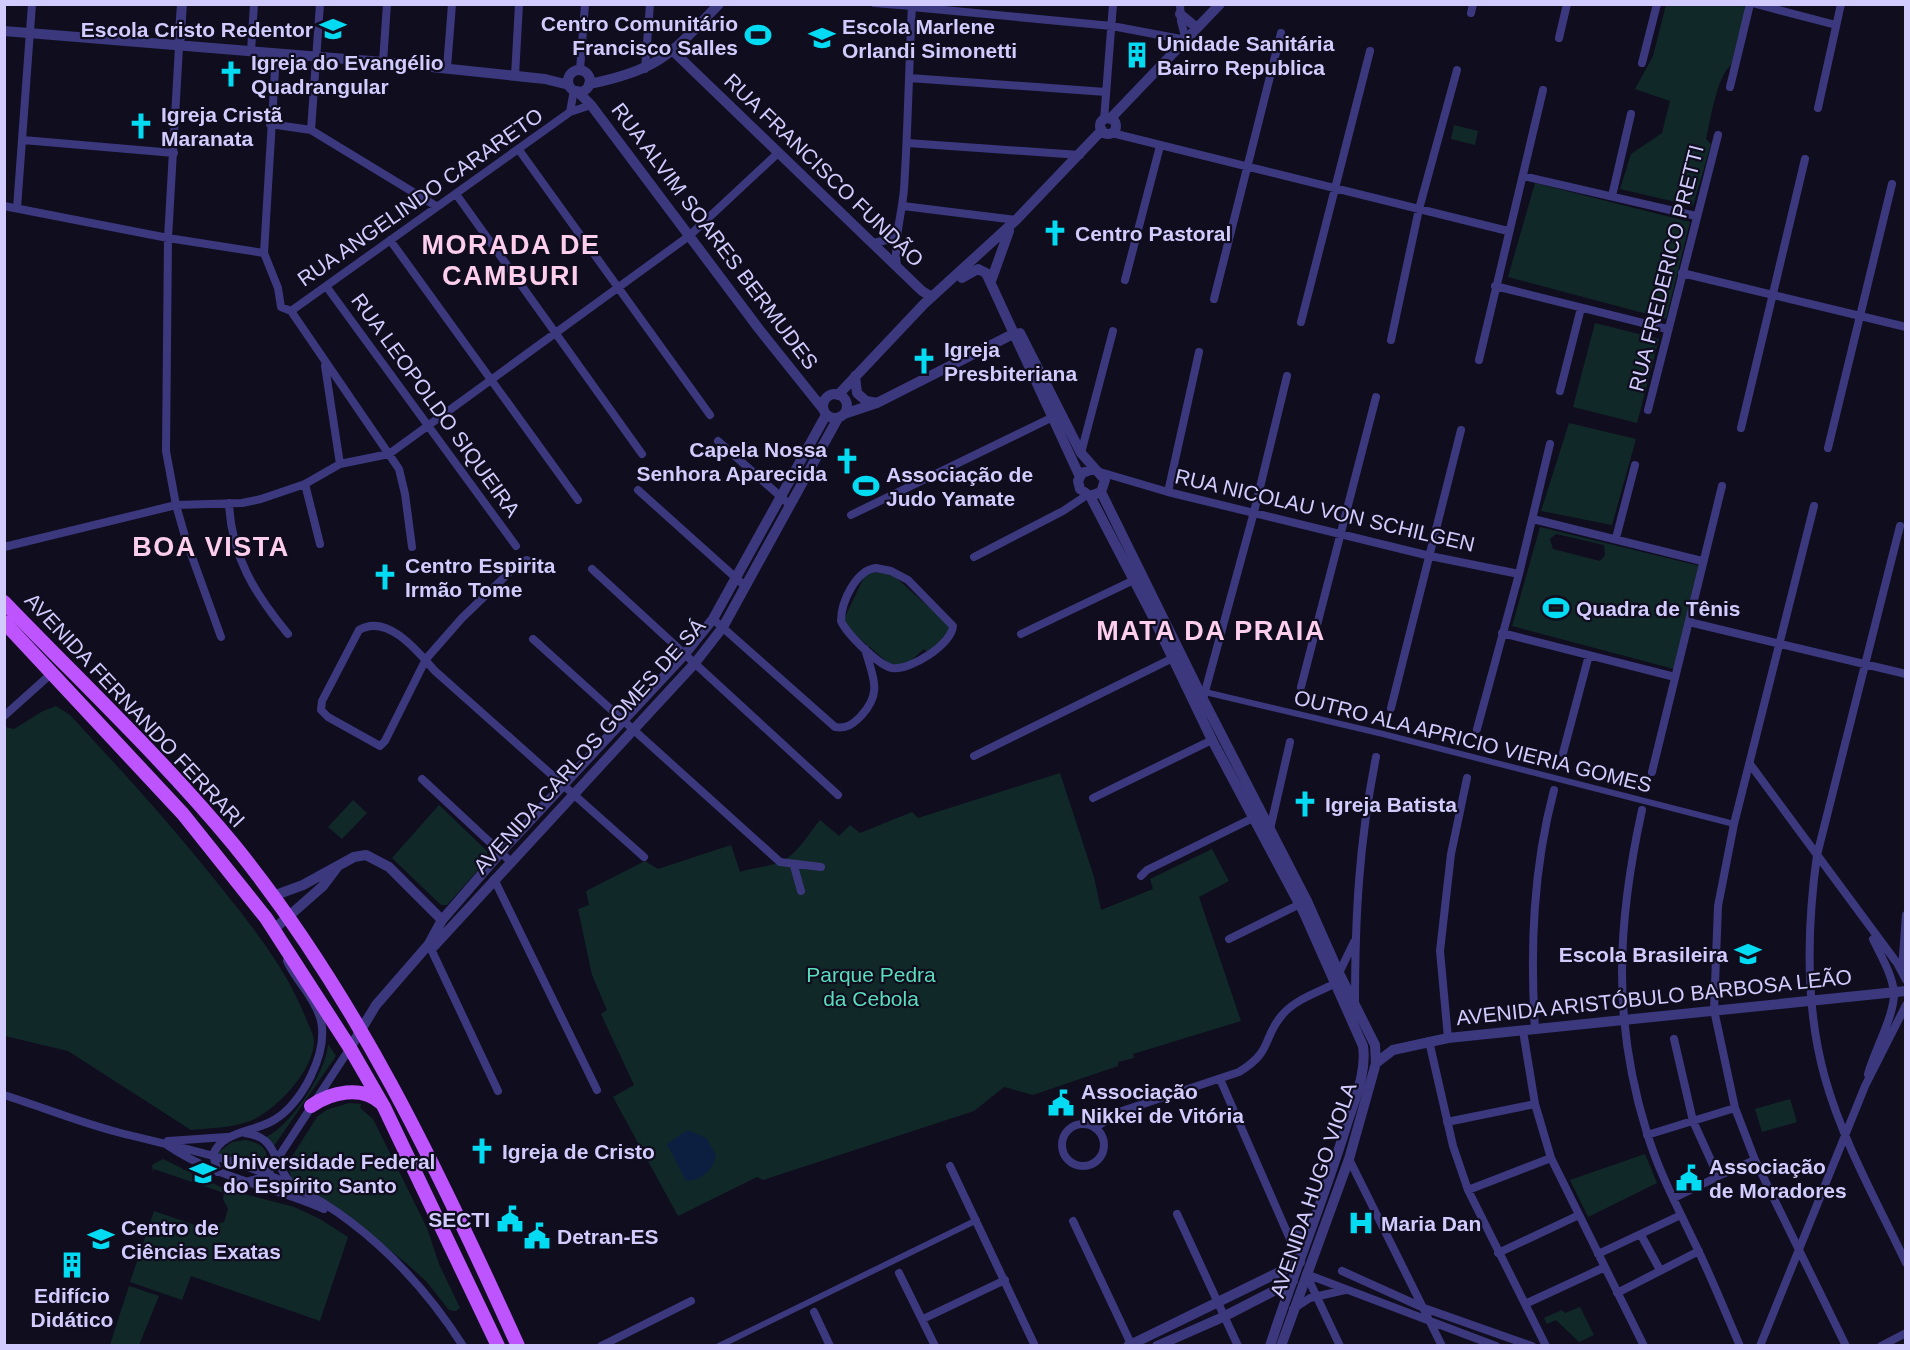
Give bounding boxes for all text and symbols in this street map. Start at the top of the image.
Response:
place label: Centro Comunitário Francisco Salles [541,12,738,59]
school or university icon: Escola Cristo Redentor [318,14,348,44]
place label: Escola Marlene Orlandi Simonetti [842,15,1017,62]
place label: Escola Cristo Redentor [81,18,313,41]
sports icon: Centro Comunitário Francisco Salles [743,20,773,50]
school or university icon: Escola Marlene Orlandi Simonetti [807,23,837,53]
place label: Unidade Sanitária Bairro Republica [1157,32,1335,79]
building icon: Unidade Sanitária Bairro Republica [1122,40,1152,70]
place label: Igreja do Evangélio Quadrangular [251,51,444,98]
church icon: Igreja do Evangélio Quadrangular [216,59,246,89]
street label: RUA FRANCISCO FUNDÃO [720,69,928,271]
street label: RUA ALVIM SOARES BERMUDES [607,98,823,374]
place label: Igreja Cristã Maranata [161,103,283,150]
street label: RUA ANGELINDO CARARETO [293,103,547,291]
church icon: Igreja Cristã Maranata [126,111,156,141]
street label: RUA FREDERICO PRETTI [1624,142,1708,394]
church icon: Centro Pastoral [1040,218,1070,248]
place label: Centro Pastoral [1075,222,1231,245]
district label: MORADA DE CAMBURI [422,230,601,291]
street label: RUA LEOPOLDO SIQUEIRA [347,289,525,521]
place label: Igreja Presbiteriana [944,338,1077,385]
church icon: Igreja Presbiteriana [909,346,939,376]
place label: Capela Nossa Senhora Aparecida [636,438,827,485]
church icon: Capela Nossa Senhora Aparecida [832,446,862,476]
place label: Associação de Judo Yamate [886,463,1033,510]
street label: RUA NICOLAU VON SCHILGEN [1173,464,1477,556]
sports icon: Associação de Judo Yamate [851,471,881,501]
district label: BOA VISTA [132,532,290,562]
place label: Centro Espirita Irmão Tome [405,554,556,601]
church icon: Centro Espirita Irmão Tome [370,562,400,592]
street label: AVENIDA FERNANDO FERRARI [20,588,250,832]
sports icon: Quadra de Tênis [1541,593,1571,623]
place label: Quadra de Tênis [1576,597,1741,620]
street label: AVENIDA CARLOS GOMES DE SÁ [469,614,709,878]
district label: MATA DA PRAIA [1096,616,1326,646]
street label: OUTRO ALA APRICIO VIERIA GOMES [1292,685,1654,797]
church icon: Igreja Batista [1290,789,1320,819]
place label: Igreja Batista [1325,793,1457,816]
school or university icon: Escola Brasileira [1733,939,1763,969]
place label: Escola Brasileira [1559,943,1728,966]
park label: Parque Pedra da Cebola [806,963,936,1010]
street label: AVENIDA ARISTÓBULO BARBOSA LEÃO [1455,965,1853,1029]
street label: AVENIDA HUGO VIOLA [1265,1079,1361,1301]
place label: Associação Nikkei de Vitória [1081,1080,1244,1127]
public building icon: Associação Nikkei de Vitória [1046,1088,1076,1118]
church icon: Igreja de Cristo [467,1136,497,1166]
place label: Igreja de Cristo [502,1140,655,1163]
place label: Universidade Federal do Espírito Santo [223,1150,435,1197]
place label: Associação de Moradores [1709,1155,1847,1202]
school or university icon: Universidade Federal do Espírito Santo [188,1158,218,1188]
public building icon: Associação de Moradores [1674,1163,1704,1193]
public building icon: SECTI [495,1204,525,1234]
place label: SECTI [428,1208,490,1231]
hospital icon: Maria Dan [1346,1208,1376,1238]
place label: Maria Dan [1381,1212,1481,1235]
place label: Centro de Ciências Exatas [121,1216,281,1263]
public building icon: Detran-ES [522,1221,552,1251]
school or university icon: Centro de Ciências Exatas [86,1224,116,1254]
place label: Detran-ES [557,1225,659,1248]
building icon: Edifício Didático [57,1250,87,1280]
place label: Edifício Didático [31,1284,113,1331]

